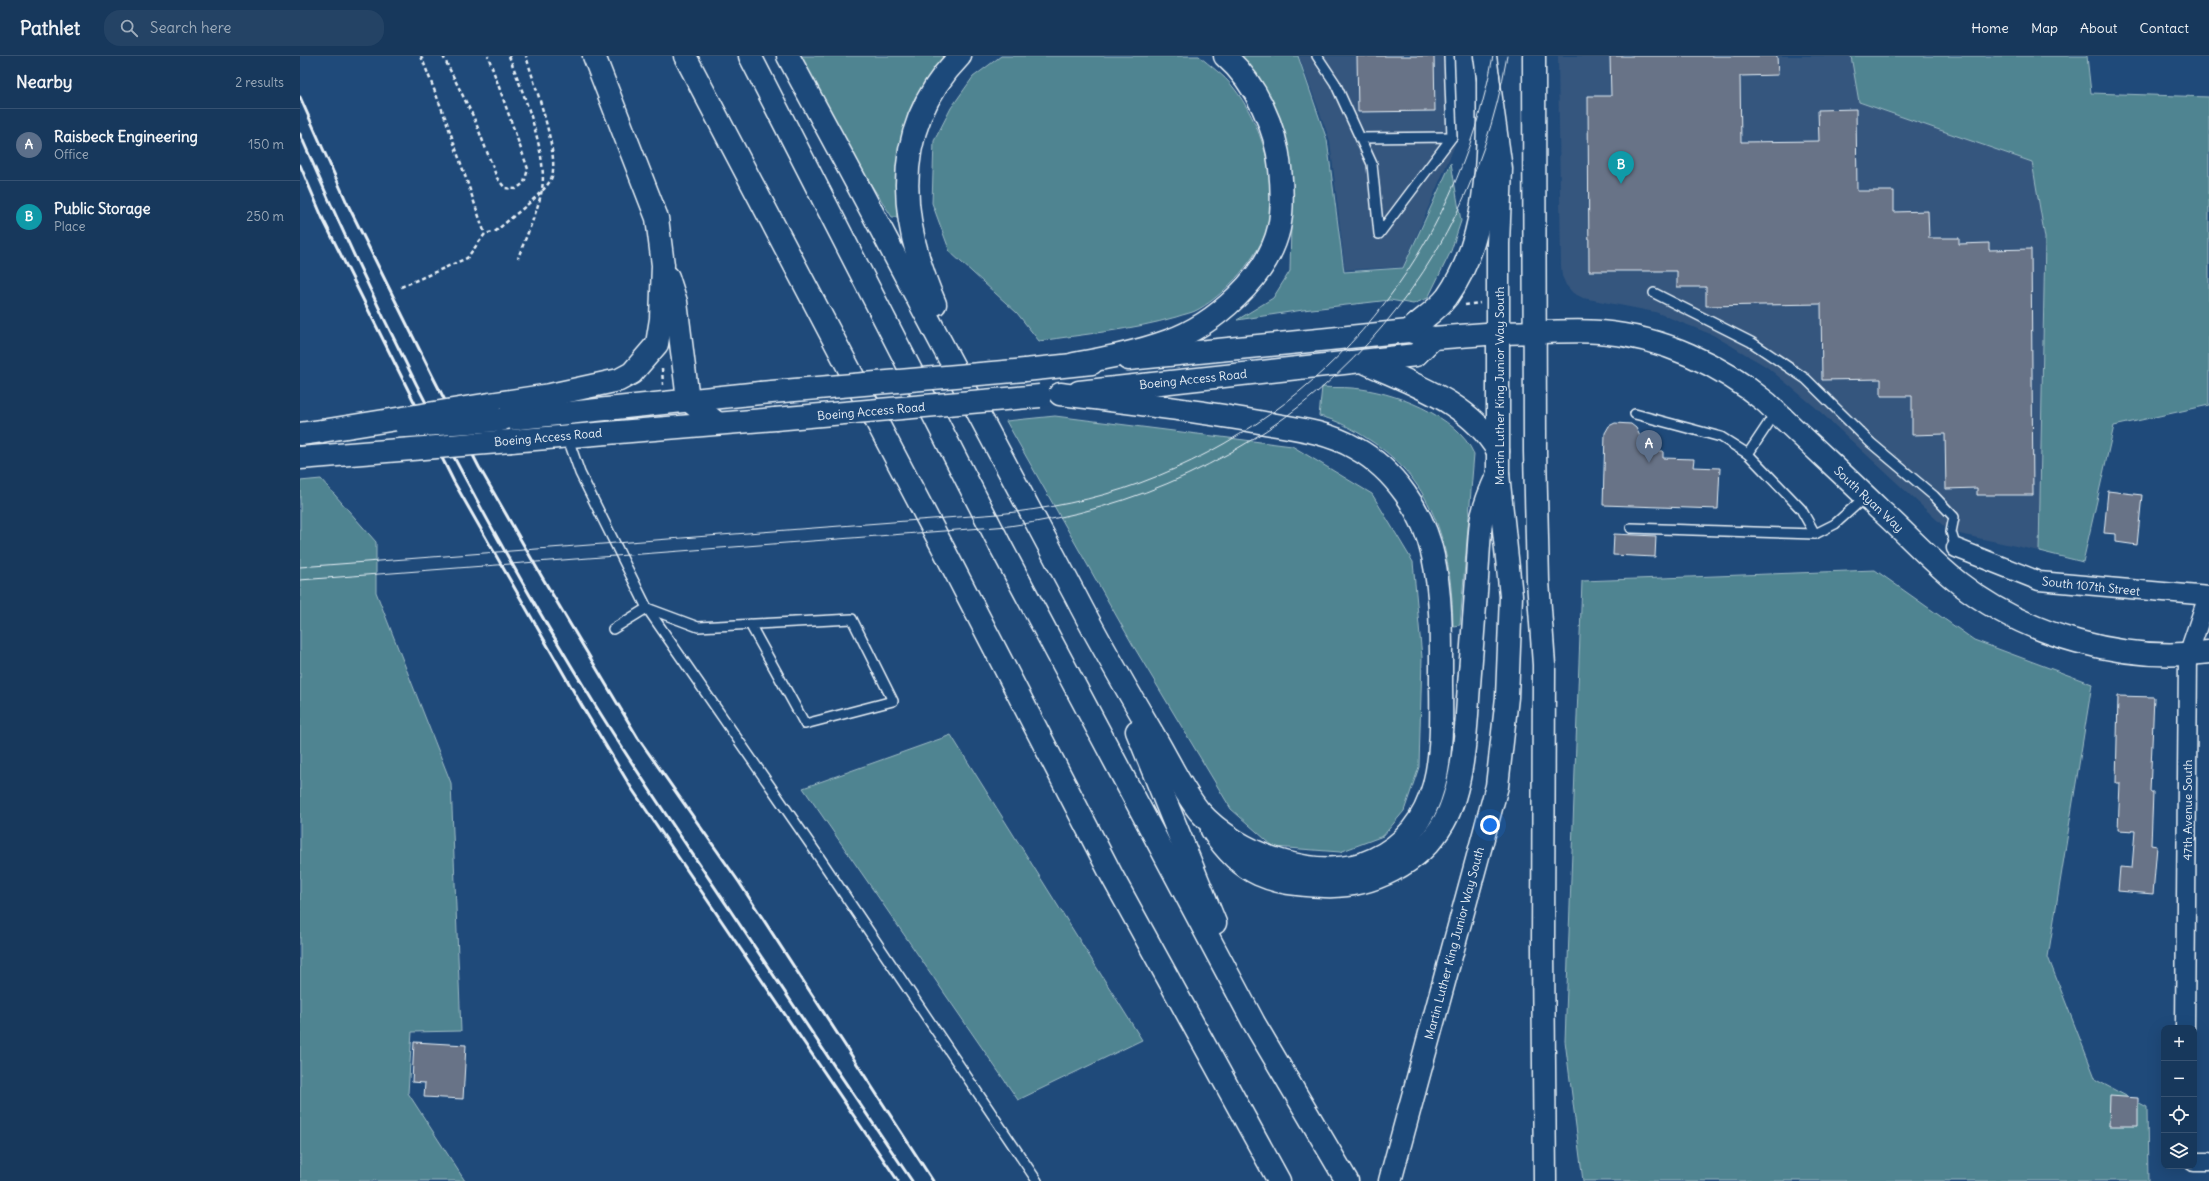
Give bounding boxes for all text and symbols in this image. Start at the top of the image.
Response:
search box [104,10,384,46]
text: Pathlet [20,16,80,40]
icon: search [118,17,140,39]
text: Search here [150,18,231,37]
text: Home [1971,19,2009,37]
text: Map [2031,19,2058,37]
text: About [2080,19,2118,37]
text: Contact [2140,19,2189,37]
text: Nearby [16,71,72,93]
text: 2 results [235,74,284,91]
text: Raisbeck Engineering [54,127,198,146]
text: A [25,136,33,153]
text: 150 m [248,136,284,153]
text: Office [54,146,89,163]
pin: B [1608,151,1634,184]
text: Public Storage [54,199,150,218]
text: B [25,208,33,225]
text: 250 m [246,208,284,225]
text: Place [54,218,85,235]
street label: Martin Luther King Junior Way South [1492,287,1507,485]
street label: Boeing Access Road [1138,366,1248,392]
street label: Boeing Access Road [816,399,926,423]
street label: Boeing Access Road [493,425,603,449]
pin: A [1636,430,1662,463]
street label: South Ryan Way [1831,463,1907,535]
street label: South 107th Street [2041,573,2141,599]
street label: 47th Avenue South [2180,759,2195,861]
your location [1480,815,1500,835]
street label: Martin Luther King Junior Way South [1421,845,1487,1041]
map controls [2161,1025,2197,1169]
button: + [2161,1025,2197,1061]
button: − [2161,1061,2197,1097]
button: locate [2161,1097,2197,1133]
button: layers [2161,1133,2197,1169]

